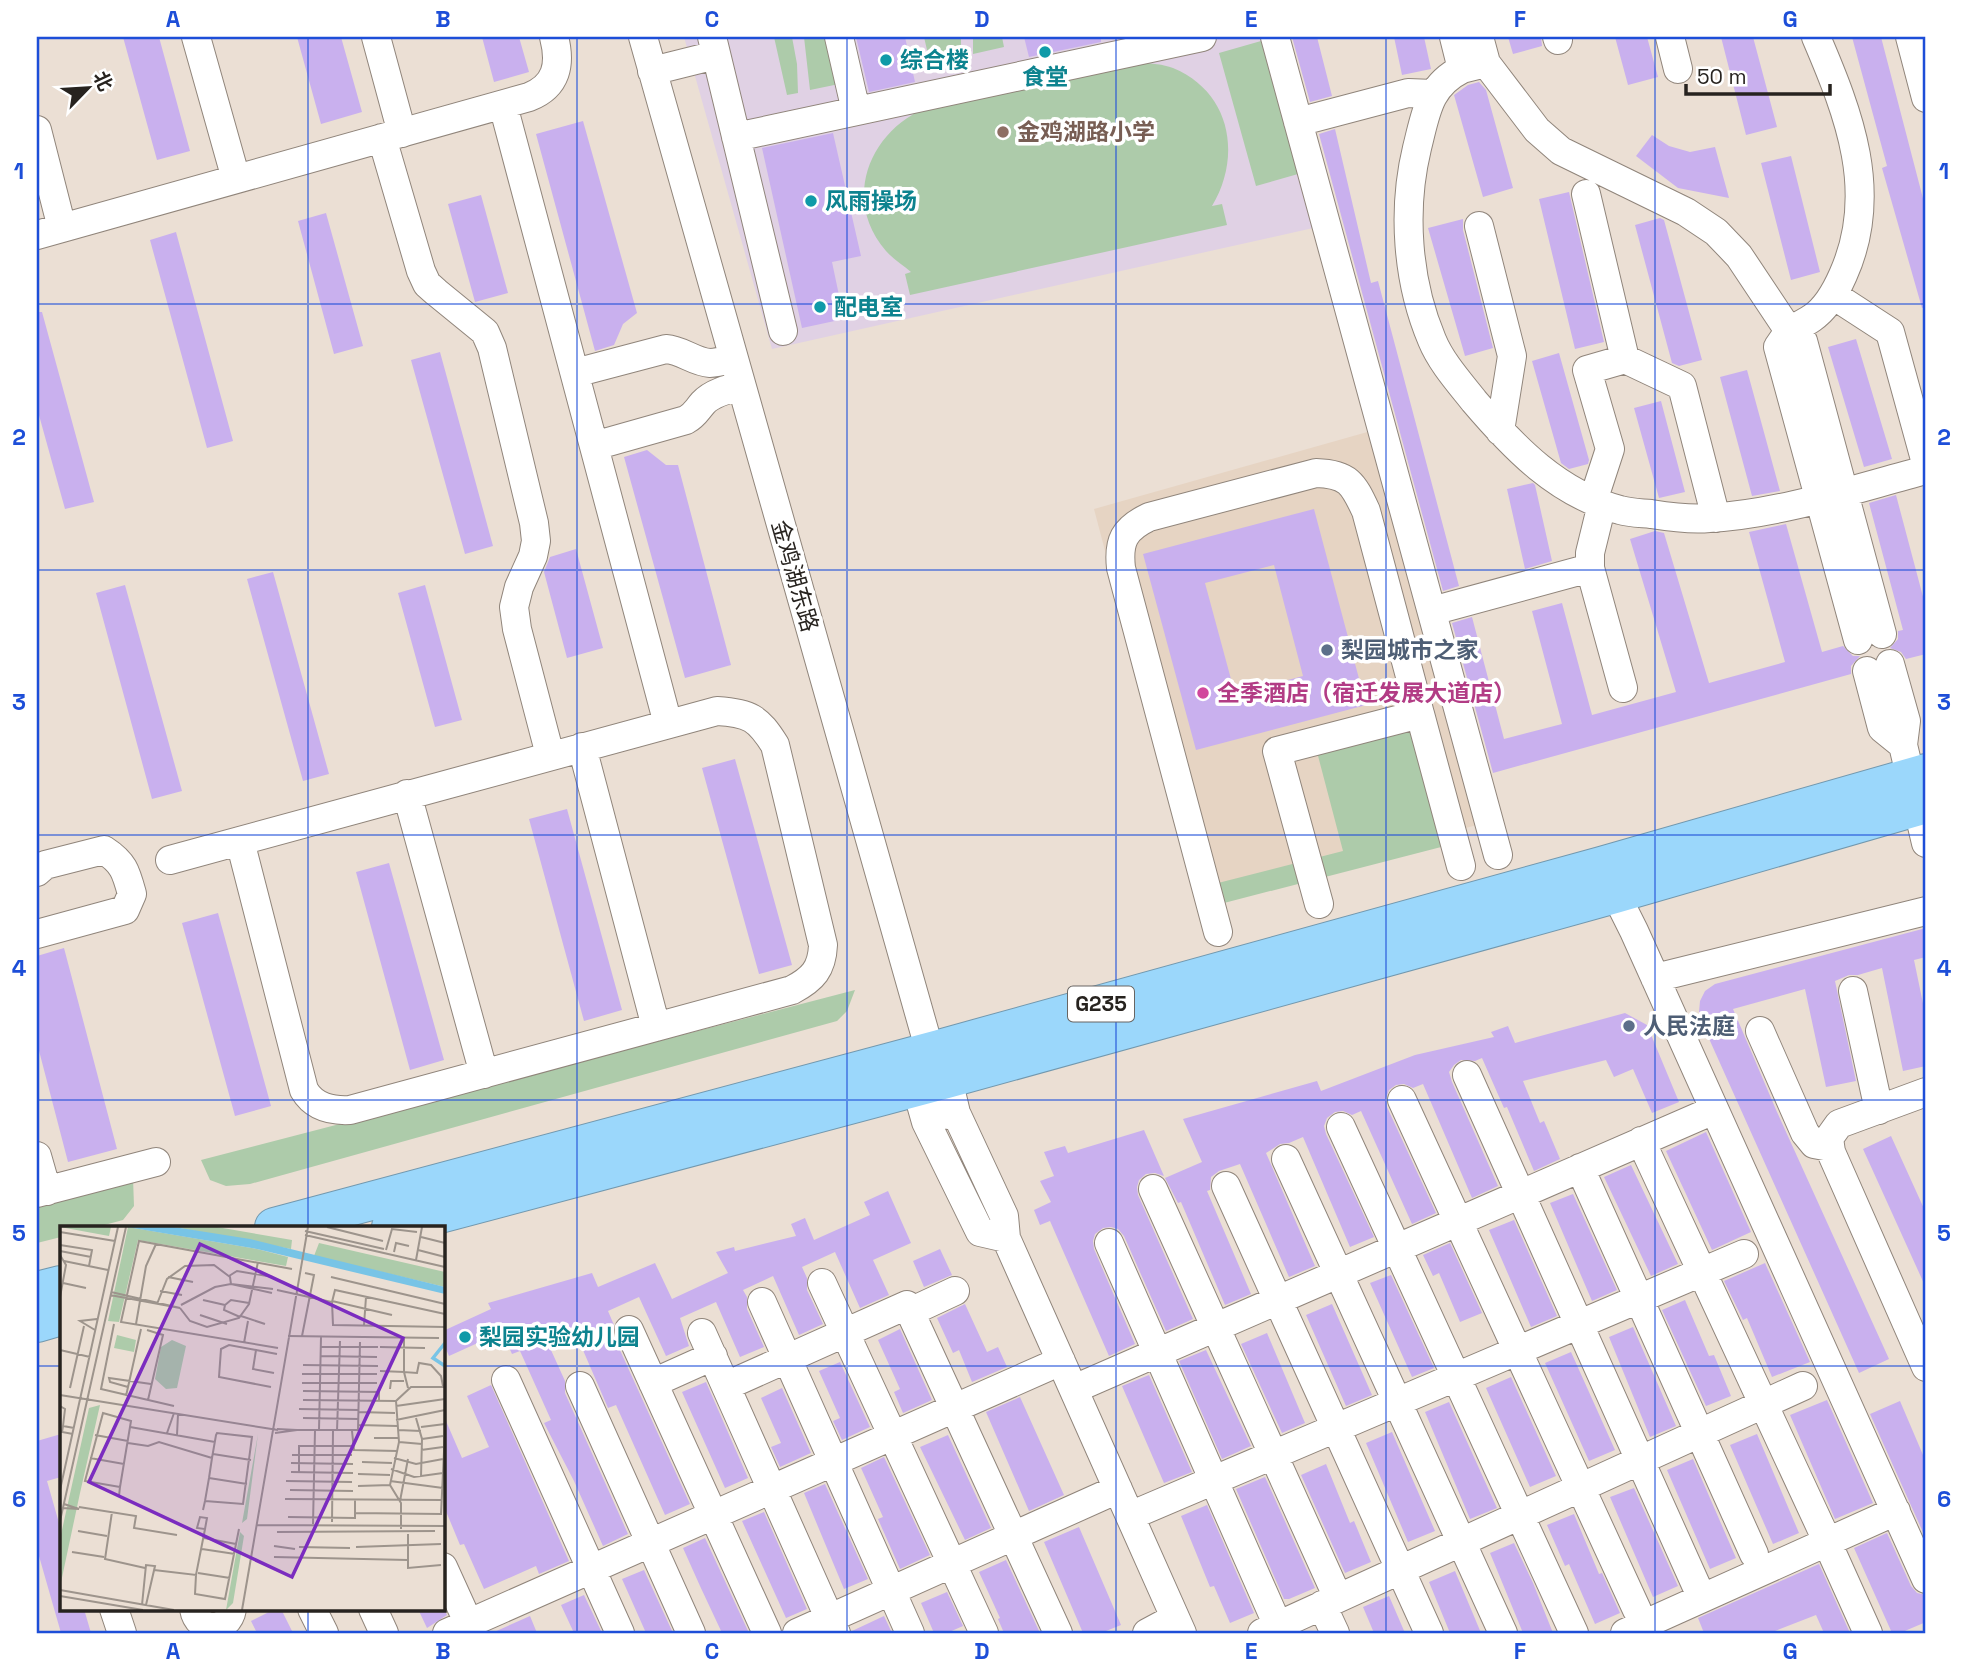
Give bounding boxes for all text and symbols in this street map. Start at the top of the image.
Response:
text: A [166,4,181,34]
text: B [435,4,451,34]
text: C [705,4,719,34]
text: D [974,4,990,34]
text: E [1245,4,1257,34]
text: F [1514,4,1526,34]
text: G [1782,4,1798,34]
marker: 食堂 [1037,44,1053,60]
place label: 综合楼 [900,45,969,75]
north arrow [52,52,122,122]
marker: 综合楼 [878,52,894,68]
scale bar [1686,52,1830,96]
place label: 食堂 [1022,62,1068,92]
text: 50 m [1697,63,1747,90]
text: 北 [88,67,118,95]
place label: 金鸡湖路小学 [1017,117,1155,147]
marker: 金鸡湖路小学 [995,124,1011,140]
text: 1 [14,156,24,186]
text: 1 [1939,156,1949,186]
place label: 风雨操场 [825,186,917,216]
marker: 风雨操场 [803,193,819,209]
place label: 配电室 [834,292,903,322]
marker: 配电室 [812,299,828,315]
text: 2 [12,422,26,452]
text: 2 [1937,422,1951,452]
street label: 金鸡湖东路 [765,517,825,635]
place label: 梨园城市之家 [1341,635,1479,665]
marker: 梨园城市之家 [1319,642,1335,658]
place label: 全季酒店（宿迁发展大道店） [1217,678,1516,708]
marker: 全季酒店（宿迁发展大道店） [1195,685,1211,701]
text: 3 [12,687,26,717]
text: 3 [1937,687,1951,717]
text: 4 [12,953,27,983]
text: 4 [1937,953,1952,983]
road number: G235 [1068,986,1134,1021]
place label: 人民法庭 [1643,1011,1735,1041]
marker: 人民法庭 [1621,1018,1637,1034]
text: 5 [12,1218,26,1248]
text: 5 [1937,1218,1951,1248]
inset map [60,1226,444,1610]
place label: 梨园实验幼儿园 [479,1322,640,1352]
marker: 梨园实验幼儿园 [457,1329,473,1345]
text: 6 [12,1484,26,1514]
text: 6 [1937,1484,1951,1514]
text: A [166,1636,181,1666]
text: B [435,1636,451,1666]
text: C [705,1636,719,1666]
text: D [974,1636,990,1666]
text: E [1245,1636,1257,1666]
text: F [1514,1636,1526,1666]
text: G [1782,1636,1798,1666]

